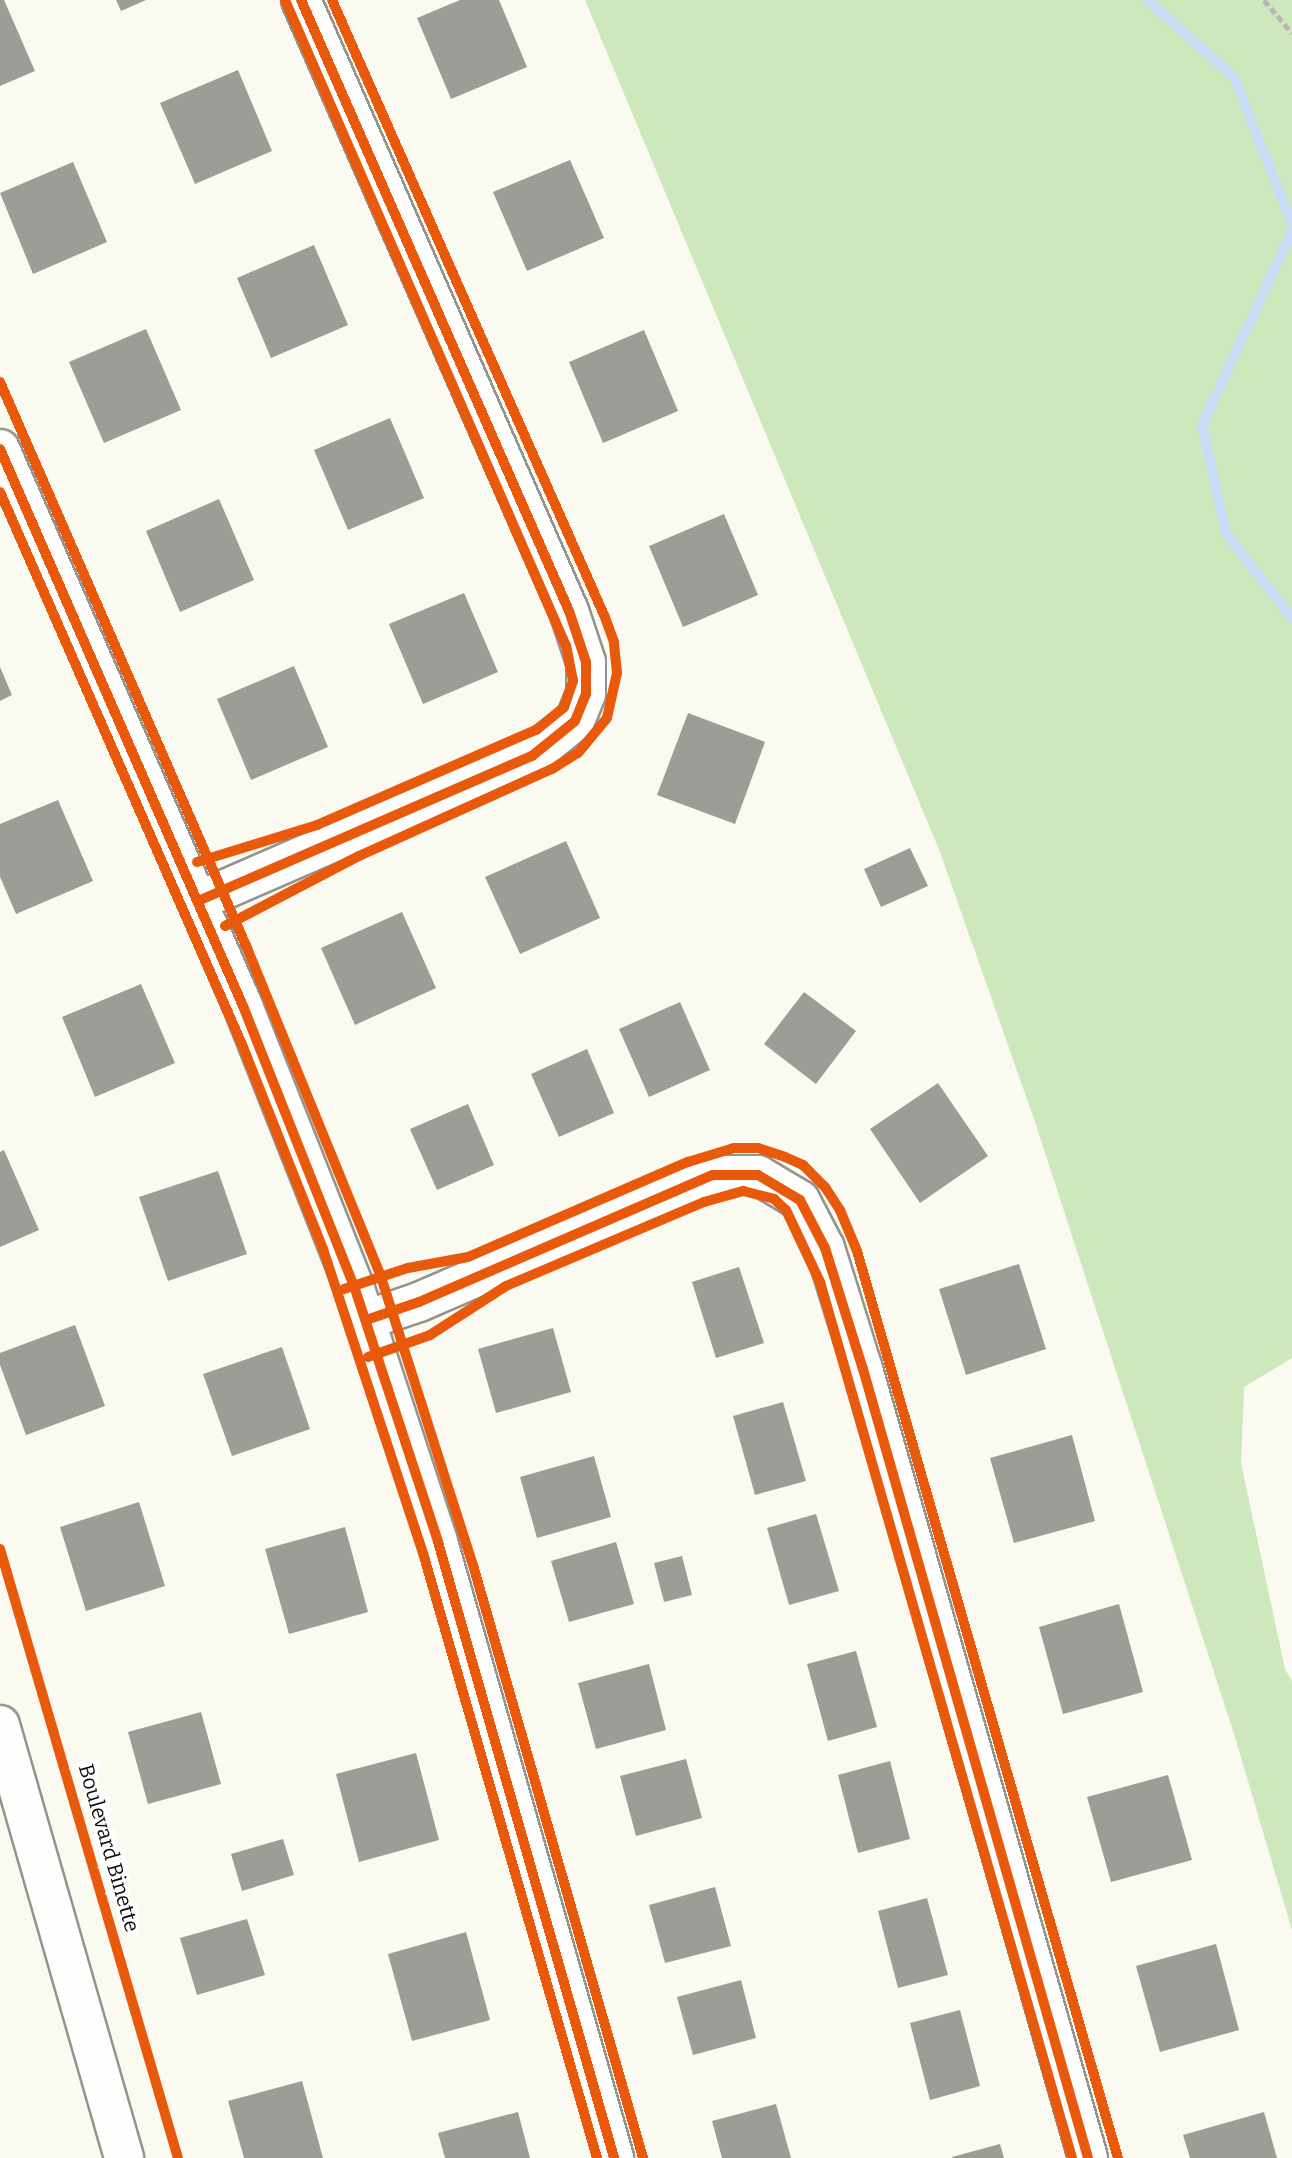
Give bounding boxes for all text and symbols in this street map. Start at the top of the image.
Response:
street label: Boulevard Binette [73,1761,145,1935]

